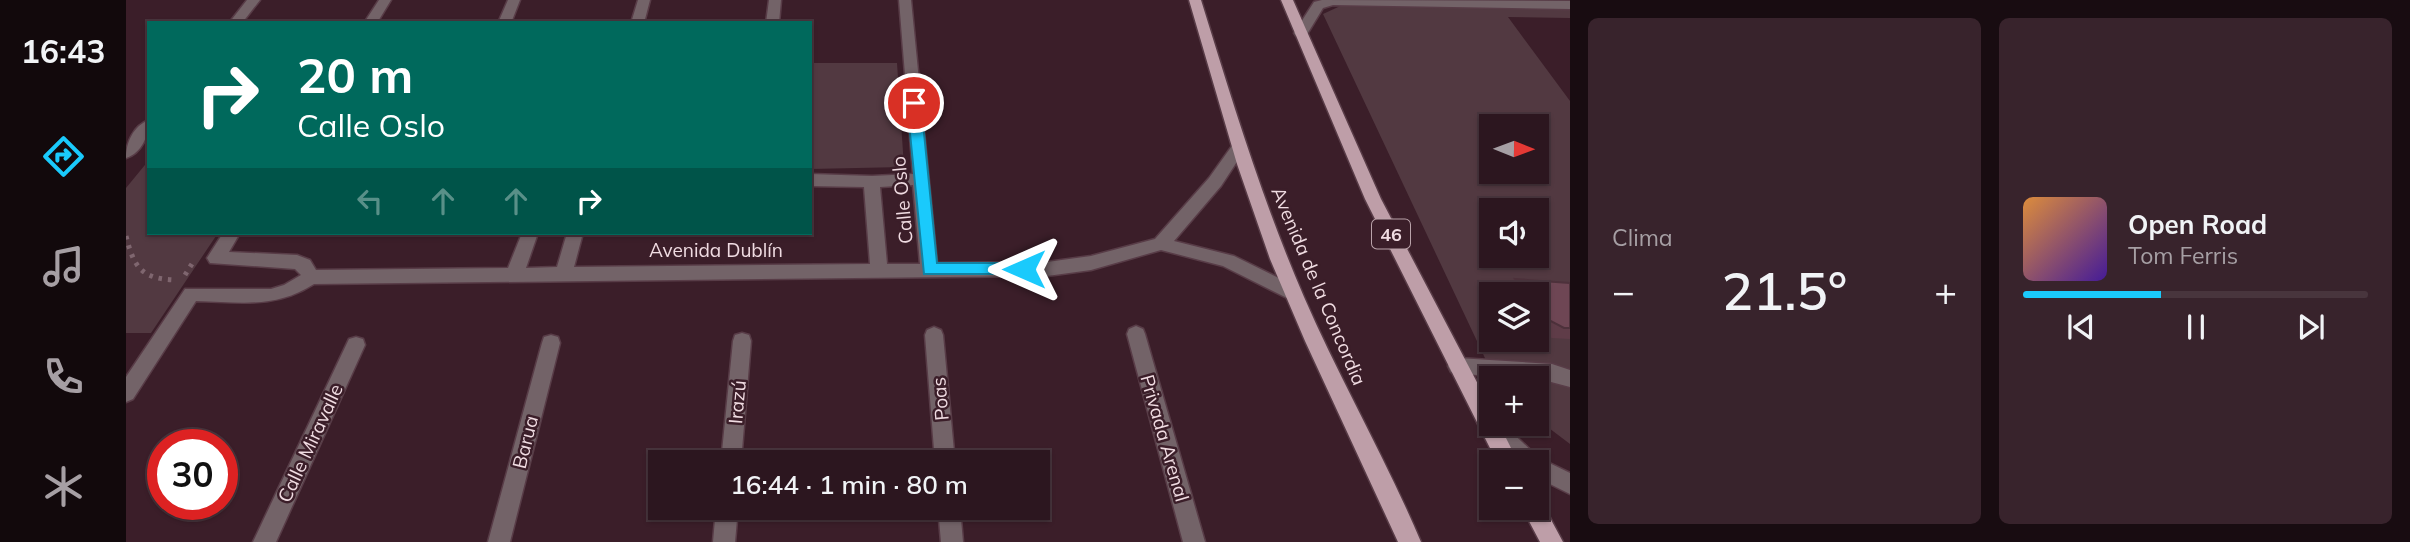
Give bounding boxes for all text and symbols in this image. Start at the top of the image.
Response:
text: 16:43 [21,31,105,71]
text: 20 m [297,44,413,105]
icon: right [182,49,273,140]
pin [884,73,944,133]
icon: arrive [895,84,933,122]
text: Calle Oslo [297,105,445,145]
north arrow [1479,114,1549,184]
map controls [1479,114,1549,520]
icon: directions [39,132,88,181]
street label: Calle Oslo [886,155,918,245]
icon: left [351,182,389,220]
icon: ahead [424,182,462,220]
icon: ahead [497,182,535,220]
icon: right [570,182,608,220]
street label: Avenida de la Concordia [1266,183,1372,389]
button: sound [1479,198,1549,268]
text: Open Road [2128,208,2267,241]
road number: 46 [1372,220,1410,248]
text: Clima [1612,223,1673,252]
position arrow [987,232,1061,306]
street label: Avenida Dublín [649,238,783,262]
text: Tom Ferris [2128,241,2238,270]
icon: music [39,242,88,291]
text: 21.5° [1722,258,1847,323]
text: − [1612,267,1635,315]
text: + [1934,267,1957,315]
button: layers [1479,282,1549,352]
icon: previous [2062,308,2100,346]
icon: pause [2177,308,2215,346]
icon: next [2292,308,2330,346]
icon: phone [39,352,88,401]
button: + [1479,366,1549,436]
street label: Privada Arenal [1135,372,1195,504]
street label: Poas [926,376,954,422]
street label: Irazú [723,379,751,425]
street label: Calle Miravalle [272,380,348,506]
street label: Barua [507,413,543,471]
speed limit sign: 30 [147,429,238,520]
button: − [1479,450,1549,520]
icon: climate [39,462,88,511]
text: 16:44 · 1 min · 80 m [730,468,968,501]

